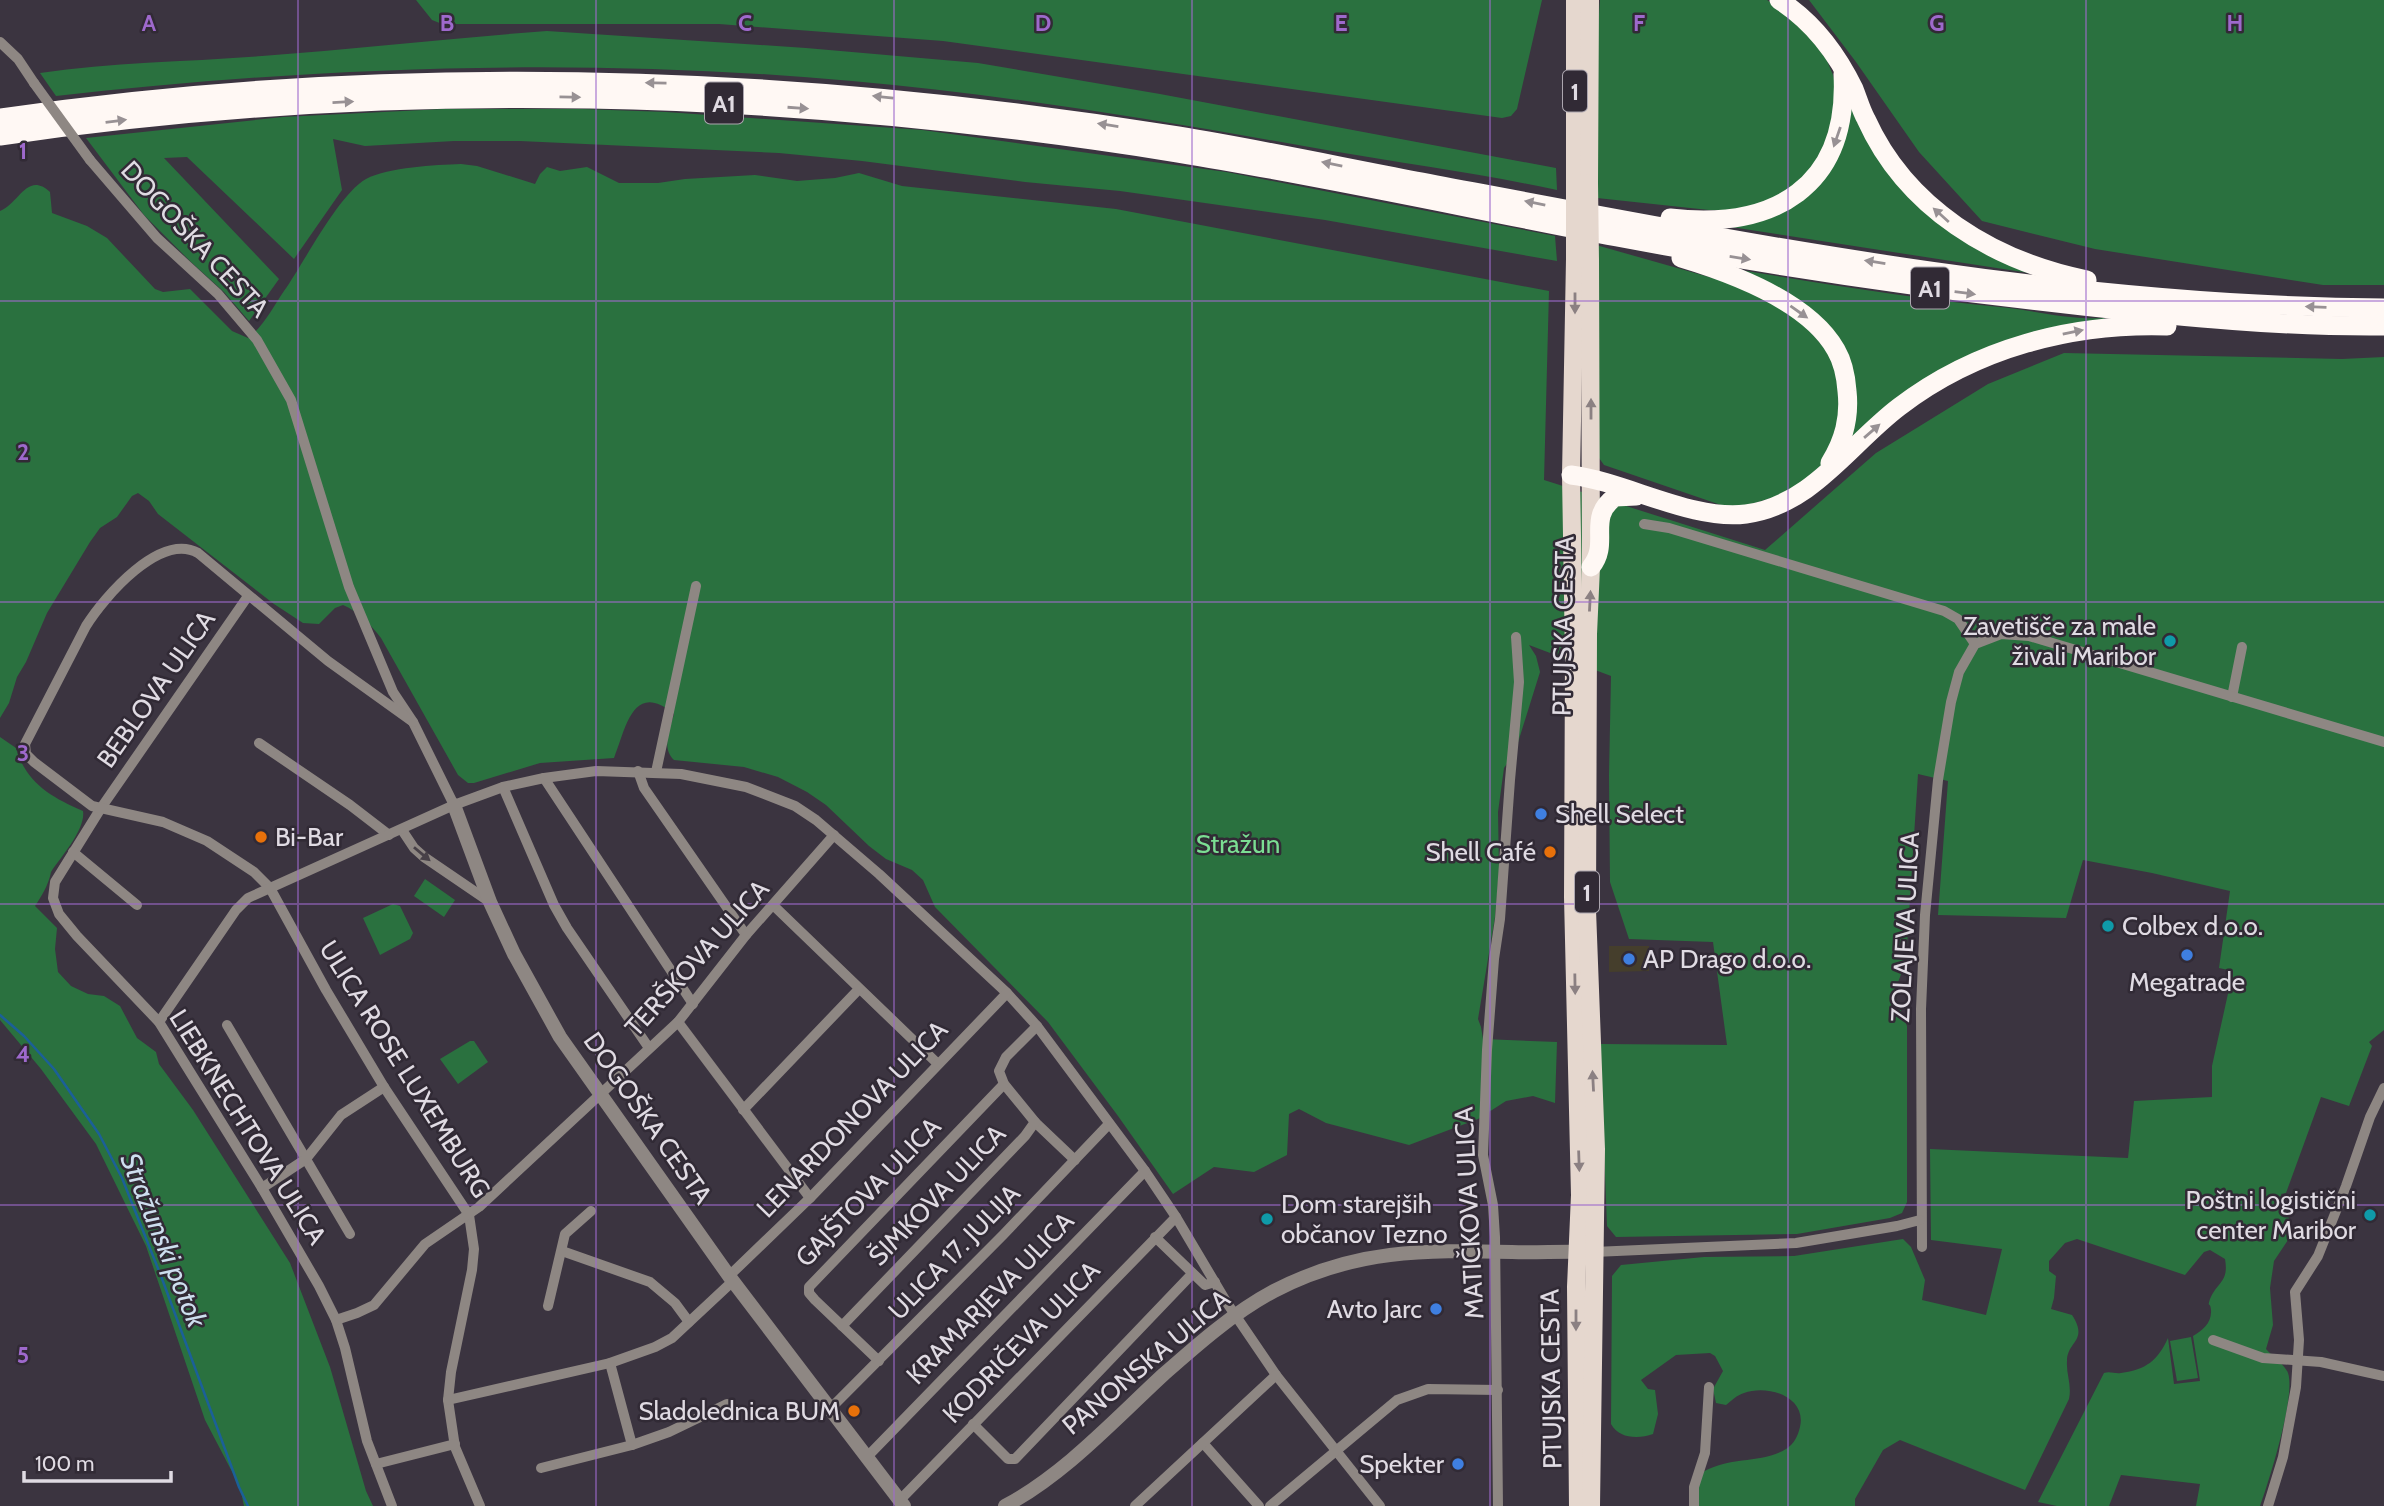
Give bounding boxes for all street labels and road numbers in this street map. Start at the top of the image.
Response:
road number: 1 [1563,70,1587,112]
road number: A1 [705,82,743,124]
street label: DOGOŠKA CESTA [114,154,276,324]
road number: A1 [1911,268,1949,309]
street label: PTUJSKA CESTA [1545,536,1581,716]
street label: BEBLOVA ULICA [90,604,222,774]
street label: ZOLAJEVA ULICA [1884,831,1926,1023]
road number: 1 [1575,872,1599,912]
street label: TERŠKOVA ULICA [618,873,776,1043]
street label: ULICA ROSE LUXEMBURG [313,935,497,1203]
street label: LIEBKNECHTOVA ULICA [163,1004,333,1250]
street label: LENARDONOVA ULICA [750,1014,954,1224]
street label: DOGOŠKA CESTA [577,1026,719,1210]
street label: MATIČKOVA ULICA [1447,1106,1491,1320]
street label: GAJŠTOVA ULICA [789,1111,947,1273]
street label: ŠIMKOVA ULICA [862,1118,1012,1272]
street label: ULICA 17. JULIJA [881,1178,1027,1326]
street label: KRAMARJEVA ULICA [900,1205,1080,1391]
street label: KODRIČEVA ULICA [936,1254,1106,1430]
street label: PANONSKA ULICA [1056,1283,1236,1441]
street label: PTUJSKA CESTA [1533,1289,1569,1469]

